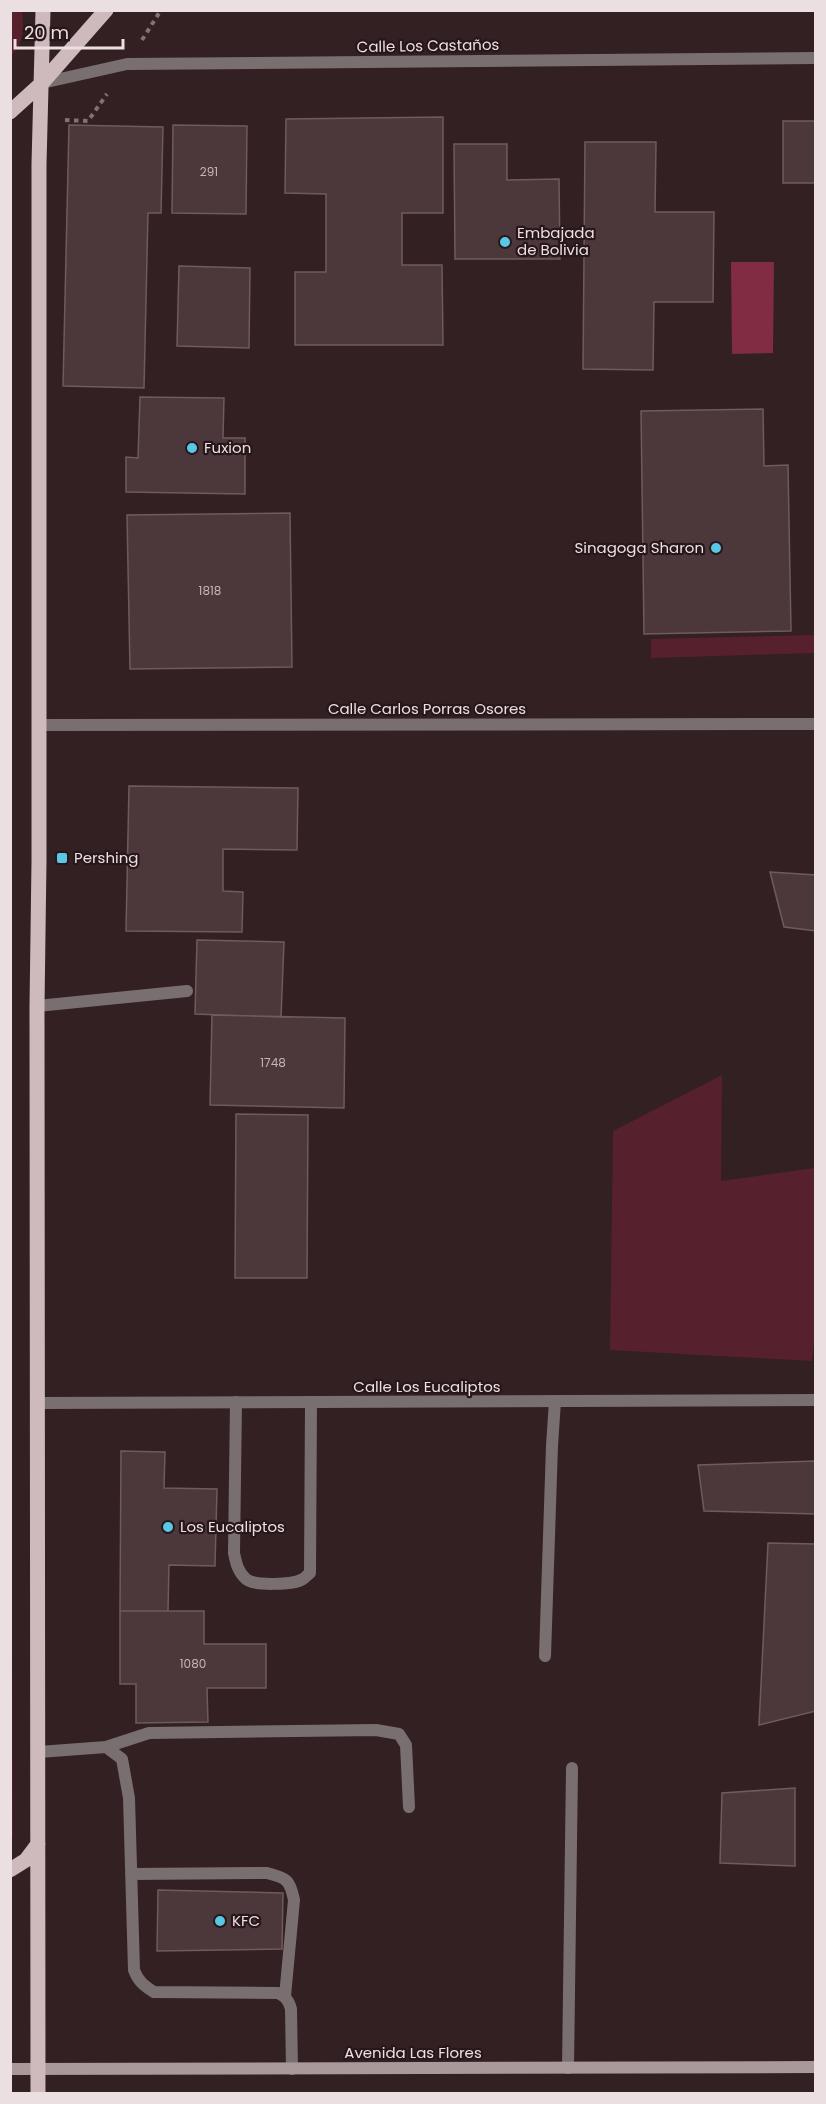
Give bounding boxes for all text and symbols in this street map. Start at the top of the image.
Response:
scale bar [15,12,123,50]
text: 20 m [24,20,69,45]
street label: Calle Los Castaños [357,34,500,57]
house number: 291 [200,163,218,180]
place label: Embajada de Bolivia [517,222,595,260]
marker: Embajada de Bolivia [498,235,512,249]
place label: Fuxion [204,437,251,458]
marker: Fuxion [185,441,199,455]
place label: Sinagoga Sharon [574,537,704,558]
marker: Sinagoga Sharon [709,541,723,555]
house number: 1818 [199,582,221,599]
street label: Calle Carlos Porras Osores [328,698,526,719]
place label: Pershing [74,847,138,868]
marker: Pershing [55,851,69,865]
house number: 1748 [260,1054,286,1071]
street label: Calle Los Eucaliptos [353,1376,501,1397]
place label: Los Eucaliptos [180,1516,285,1537]
marker: Los Eucaliptos [161,1520,175,1534]
house number: 1080 [180,1655,206,1672]
place label: KFC [232,1910,260,1931]
marker: KFC [213,1914,227,1928]
street label: Avenida Las Flores [344,2042,482,2063]

